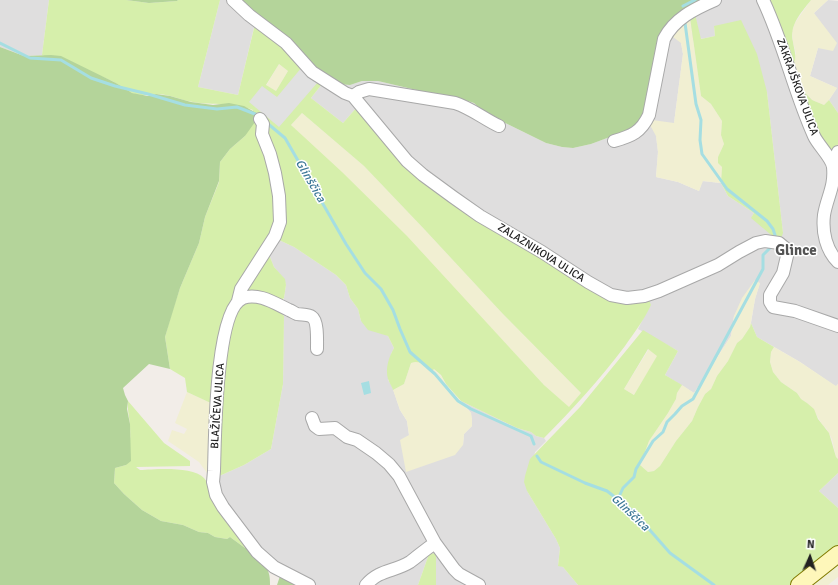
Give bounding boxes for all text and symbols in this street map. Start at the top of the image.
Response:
street label: ZAKRAJŠKOVA ULICA [773,37,821,137]
water label: Glinščica [292,157,328,205]
street label: ZALAZNIKOVA ULICA [495,221,587,285]
district label: Glince [775,242,817,260]
street label: BLAŽIČEVA ULICA [208,363,228,449]
water label: Glinščica [608,492,652,534]
north arrow [790,537,830,577]
text: N [806,538,815,551]

